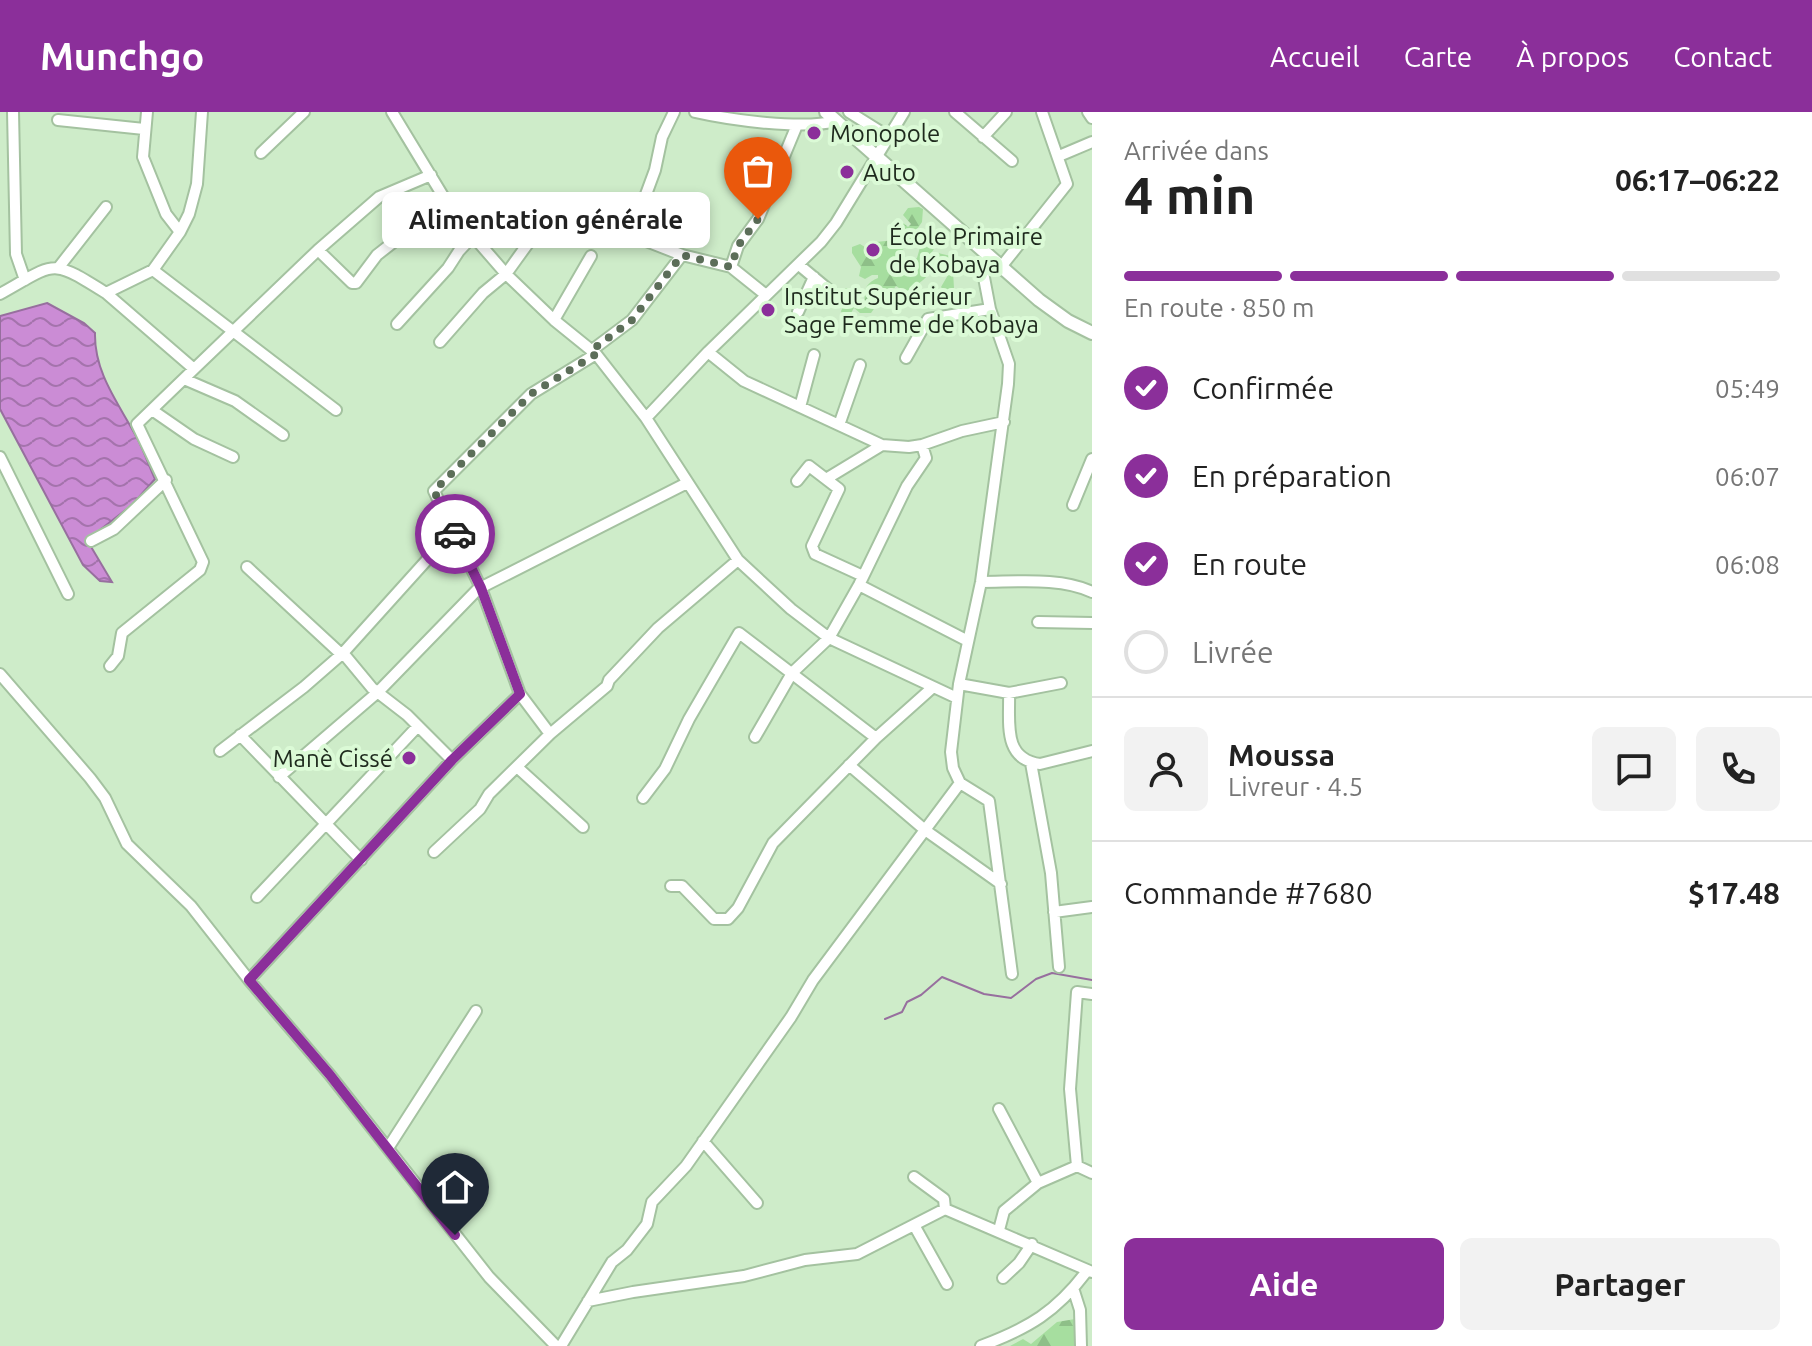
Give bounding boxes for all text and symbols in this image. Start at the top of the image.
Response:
text: Munchgo [40,35,204,77]
text: Accueil [1270,41,1360,72]
text: Carte [1404,41,1472,72]
text: À propos [1516,41,1629,72]
text: Contact [1673,41,1772,72]
place label: Monopole [830,120,940,147]
marker: Monopole [805,124,823,142]
text: Arrivée dans [1124,136,1269,165]
pin [724,137,792,219]
icon: bag [736,149,780,193]
place label: Auto [863,159,916,186]
marker: Auto [838,163,856,181]
text: 06:17–06:22 [1615,163,1780,197]
text: 4 min [1124,166,1255,224]
callout: Alimentation générale [382,191,710,247]
text: Alimentation générale [409,205,683,234]
place label: École Primaire de Kobaya [889,222,1043,278]
marker: École Primaire de Kobaya [864,241,882,259]
place label: Institut Supérieur Sage Femme de Kobaya [784,283,1039,338]
text: En route · 850 m [1124,293,1314,322]
marker: Institut Supérieur Sage Femme de Kobaya [759,301,777,319]
icon: check [1124,366,1168,410]
text: Confirmée [1192,371,1334,405]
text: 05:49 [1715,374,1780,403]
icon: check [1124,454,1168,498]
text: En préparation [1192,459,1392,493]
text: 06:07 [1715,462,1780,491]
courier [415,494,495,574]
icon: car [433,512,477,556]
icon: check [1124,542,1168,586]
text: En route [1192,547,1307,581]
text: 06:08 [1715,550,1780,579]
text: Livrée [1192,635,1274,669]
button: person [1124,727,1208,811]
button: chat [1592,727,1676,811]
button: phone [1696,727,1780,811]
text: Moussa [1228,738,1335,772]
place label: Manè Cissé [273,745,393,772]
marker: Manè Cissé [400,749,418,767]
text: Livreur · 4.5 [1228,772,1363,801]
text: Commande #7680 [1124,876,1373,910]
text: $17.48 [1688,876,1780,910]
pin [421,1153,489,1235]
icon: home [433,1165,477,1209]
button: Aide [1124,1238,1444,1330]
button: Partager [1460,1238,1780,1330]

